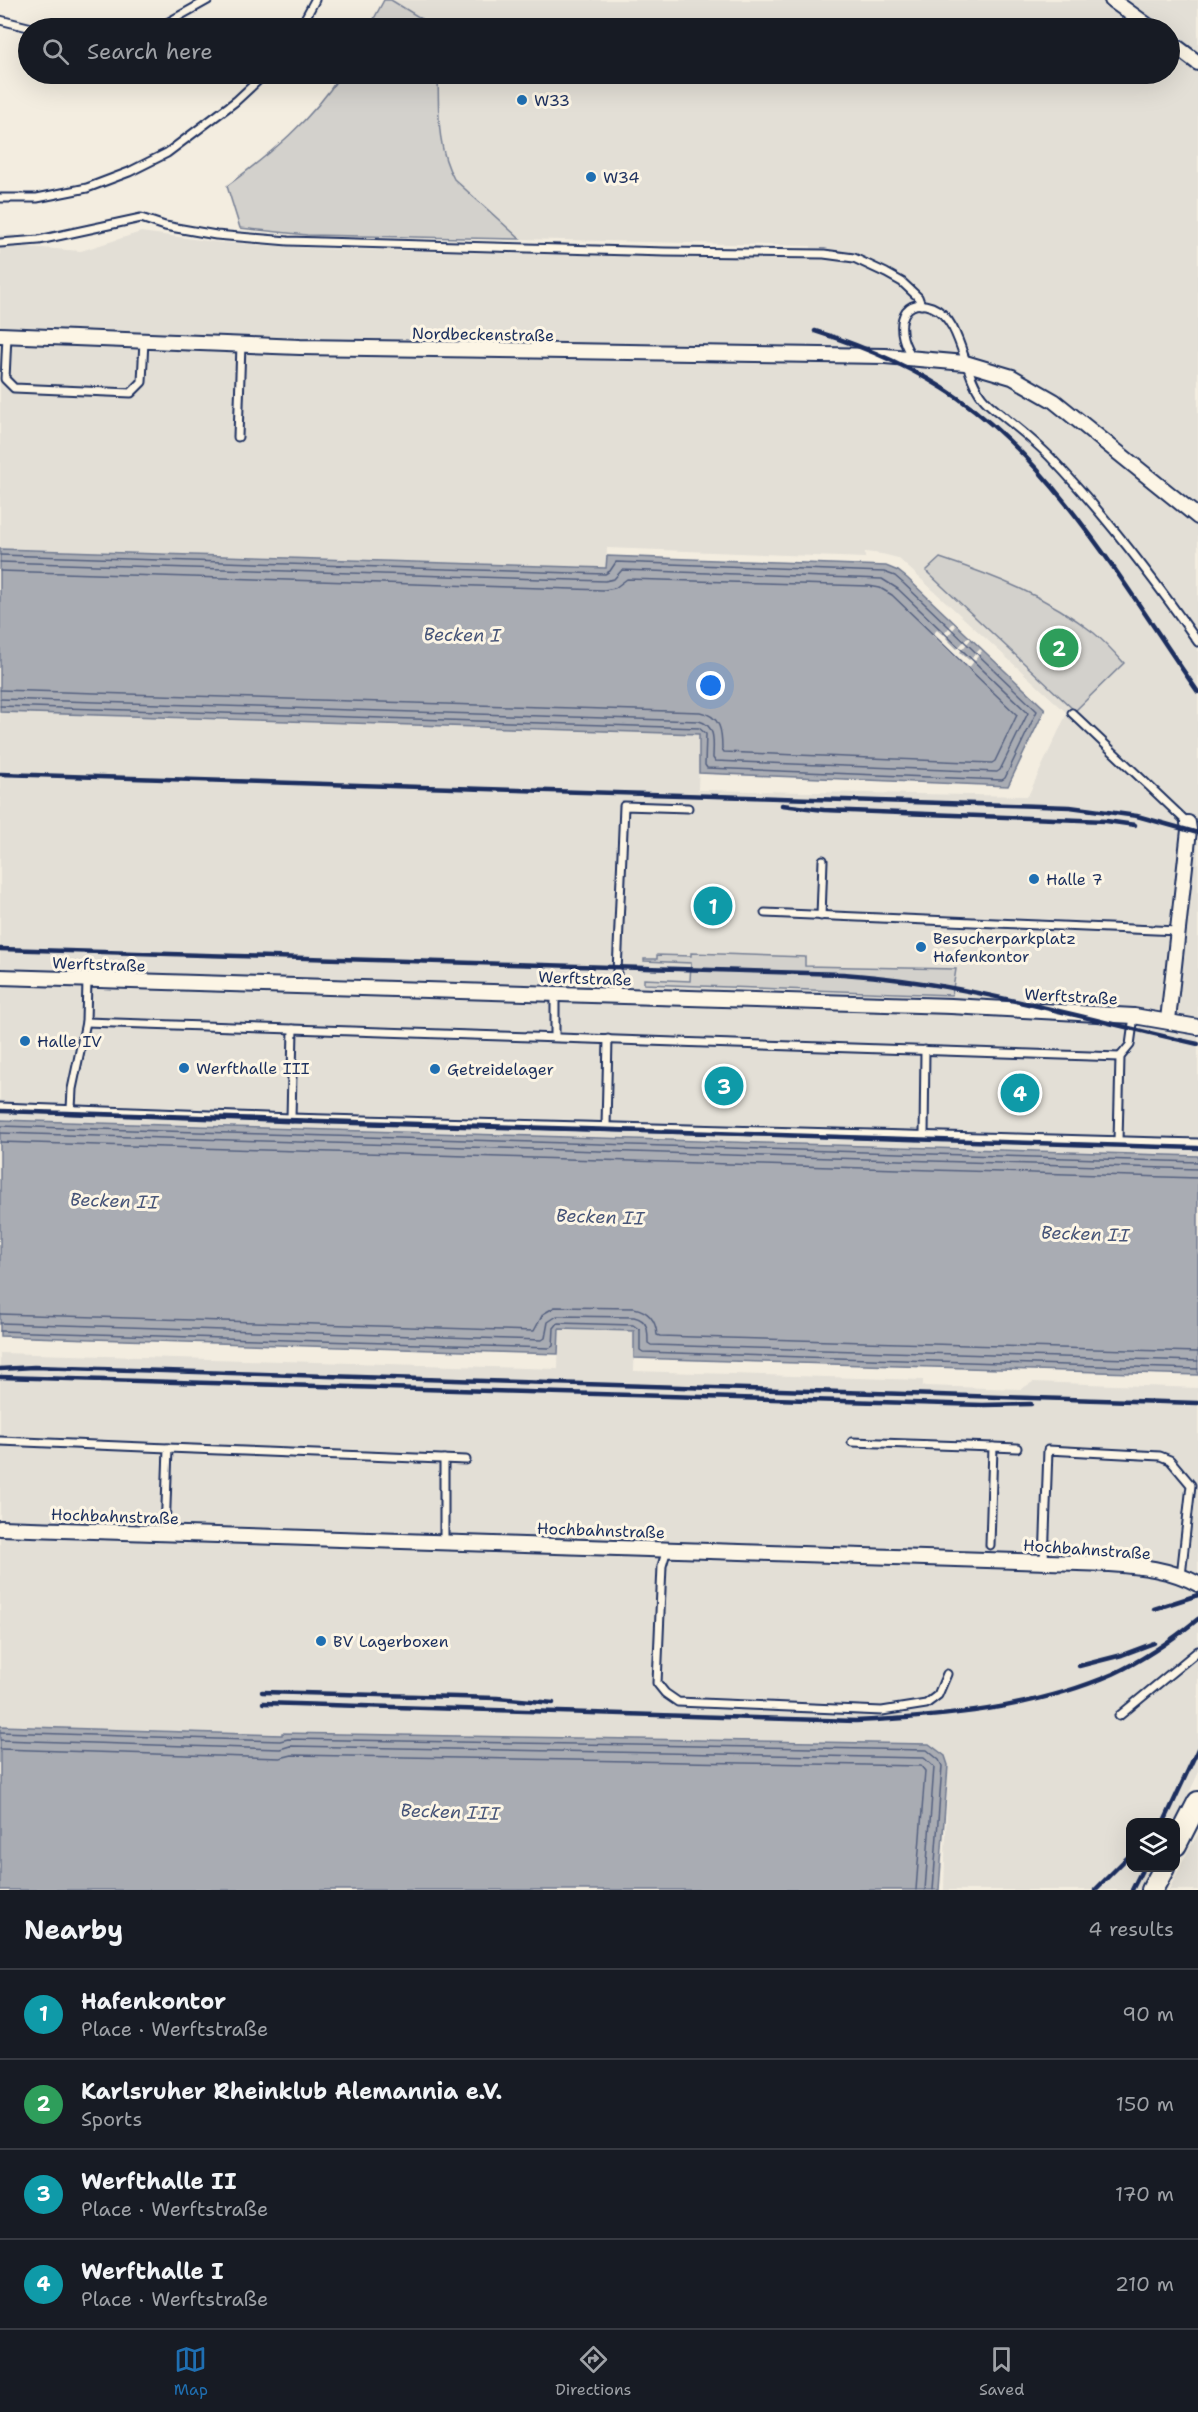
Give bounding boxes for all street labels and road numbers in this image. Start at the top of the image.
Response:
street label: Nordbeckenstraße [412,323,554,346]
street label: Werftstraße [52,952,146,977]
street label: Werftstraße [538,966,632,991]
street label: Werftstraße [1024,984,1118,1009]
street label: Hochbahnstraße [51,1504,179,1529]
street label: Hochbahnstraße [537,1518,665,1543]
street label: Hochbahnstraße [1022,1535,1152,1564]

